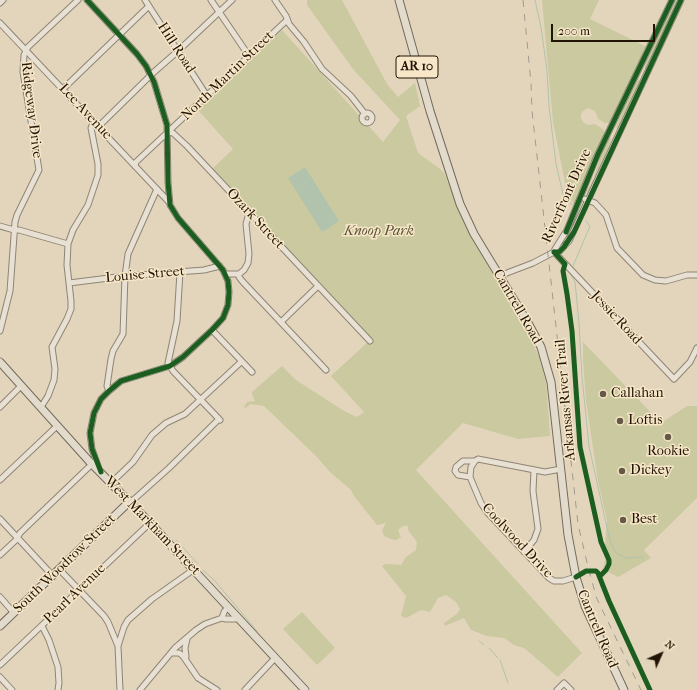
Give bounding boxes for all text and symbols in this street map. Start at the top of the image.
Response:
scale bar [553,16,657,42]
street label: Hill Road [153,19,199,77]
text: 200 m [558,24,590,38]
street label: North Martin Street [178,28,278,124]
road number: AR 10 [396,56,438,78]
street label: Ridgeway Drive [17,61,45,159]
street label: Lee Avenue [55,80,115,144]
street label: Riverfront Drive [539,146,595,246]
street label: Ozark Street [223,185,287,253]
park label: Knoop Park [344,224,414,240]
street label: Louise Street [105,263,185,287]
street label: Cantrell Road [489,267,545,347]
street label: Jessie Road [587,288,645,348]
street label: Arkansas River Trail [552,338,580,462]
place label: Callahan [611,386,664,402]
marker: Callahan [598,389,608,399]
place label: Loftis [628,413,662,429]
marker: Loftis [615,416,625,426]
marker: Rookie [663,432,673,442]
place label: Rookie [647,444,689,460]
place label: Dickey [630,463,672,479]
marker: Dickey [617,466,627,476]
street label: West Markham Street [100,473,204,579]
street label: Coolwood Drive [478,500,556,582]
street label: South Woodrow Street [10,511,120,617]
place label: Best [631,512,657,528]
marker: Best [618,515,628,525]
street label: Pearl Avenue [41,560,109,628]
street label: Cantrell Road [573,587,621,671]
north arrow [641,634,681,674]
text: N [662,638,677,653]

